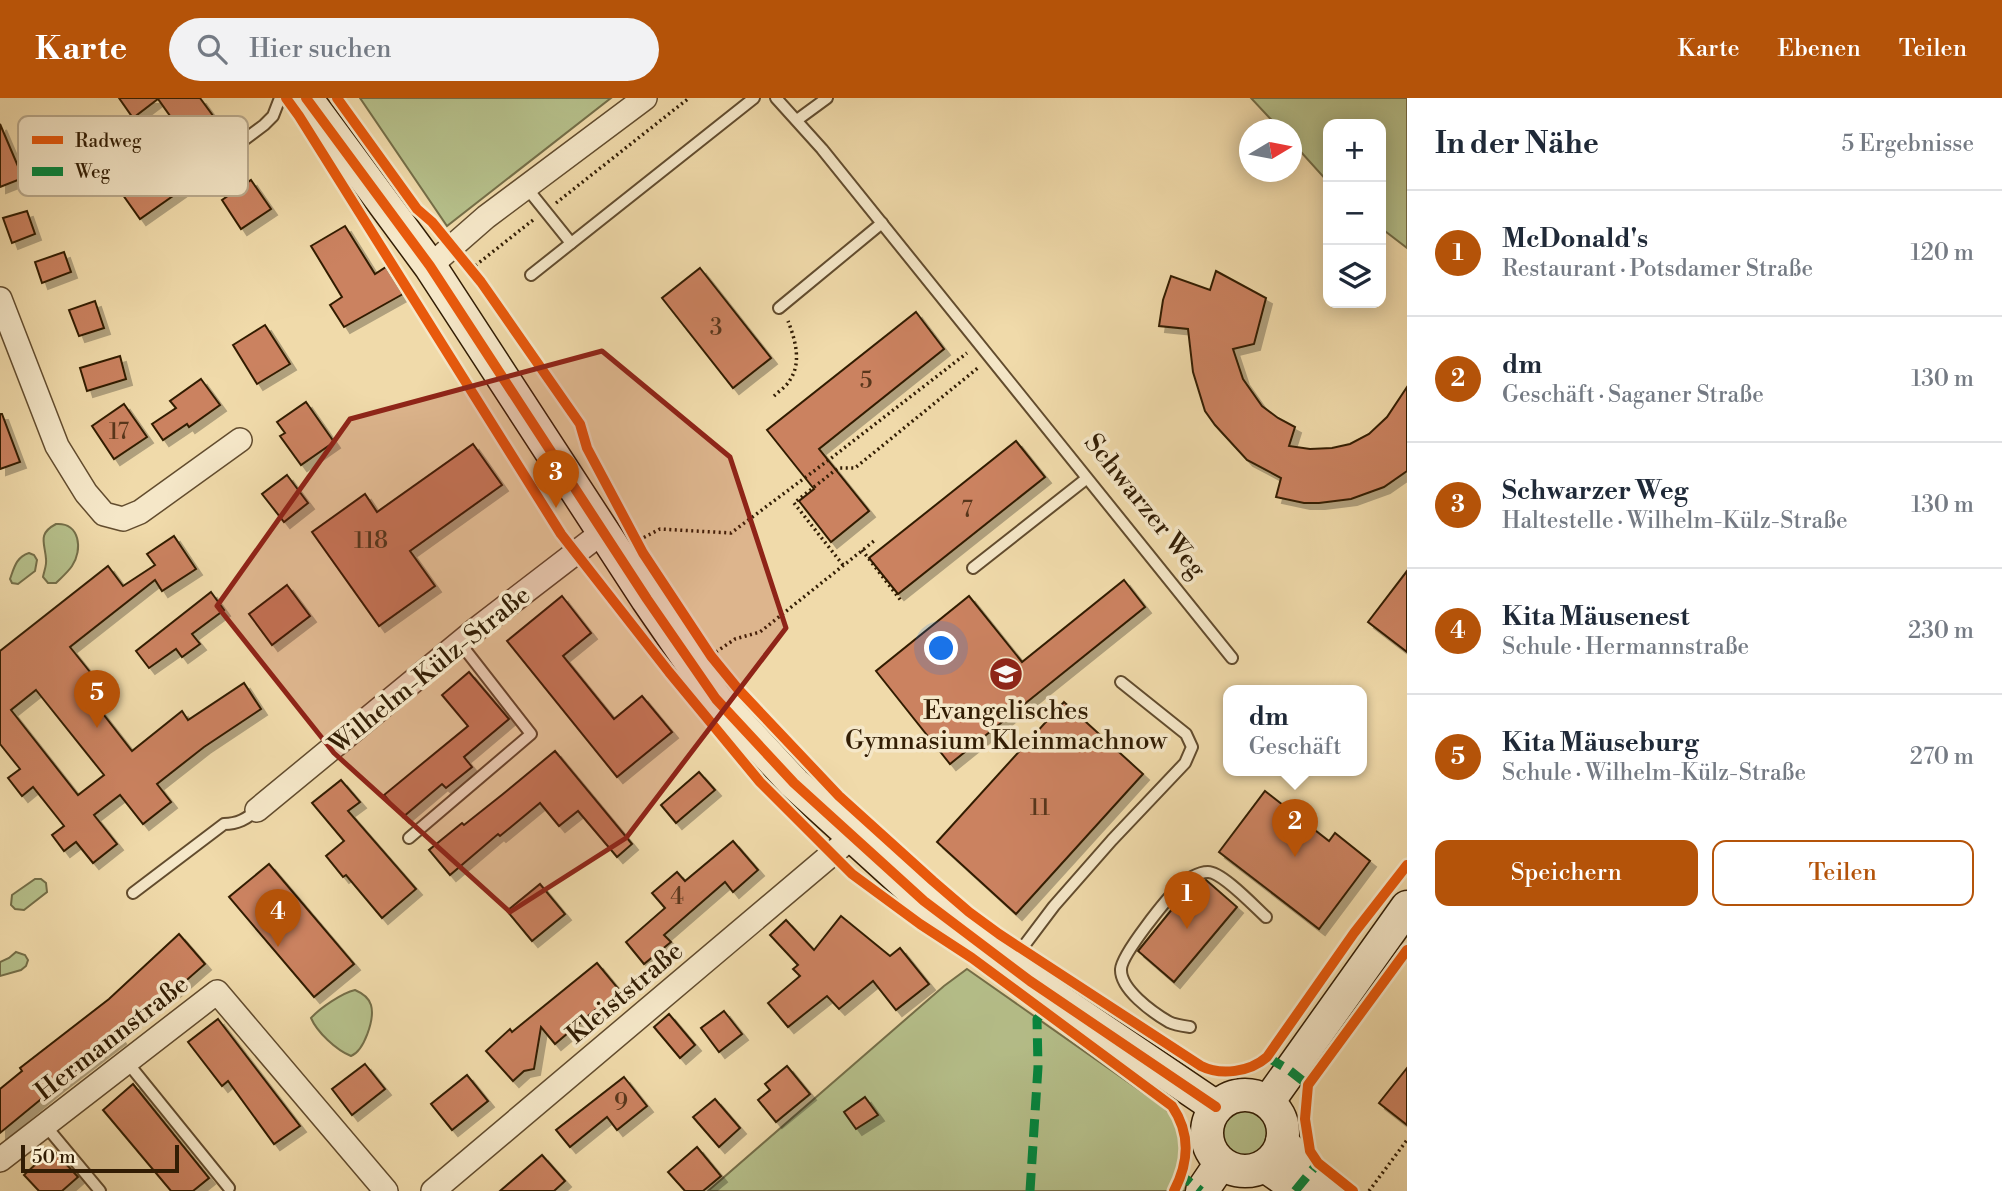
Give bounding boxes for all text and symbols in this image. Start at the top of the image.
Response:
search box [169,18,659,81]
text: Karte [35,29,127,70]
icon: search [193,30,231,68]
text: Hier suchen [249,33,392,65]
text: Karte [1678,34,1740,64]
text: Ebenen [1778,34,1861,64]
text: Teilen [1899,34,1967,64]
legend [18,116,248,196]
north arrow [1239,119,1302,182]
map controls [1323,119,1386,308]
button: + [1323,119,1386,182]
text: In der Nähe [1435,125,1599,163]
text: Radweg [75,129,142,153]
text: 5 Ergebnisse [1842,130,1974,158]
text: Weg [74,160,111,184]
button: − [1323,182,1386,245]
text: McDonald's [1502,223,1648,255]
text: 1 [1452,239,1464,267]
text: 120 m [1910,239,1974,267]
button: layers [1323,245,1386,308]
text: Restaurant · Potsdamer Straße [1502,255,1813,283]
house number: 3 [710,314,722,342]
text: dm [1502,349,1542,381]
text: 2 [1451,365,1465,393]
text: 130 m [1911,365,1974,393]
house number: 5 [860,367,872,395]
text: Geschäft · Saganer Straße [1502,381,1764,409]
house number: 17 [109,418,130,446]
street label: Schwarzer Weg [1077,427,1213,585]
pin: 3 [533,450,579,508]
text: Schwarzer Weg [1502,475,1688,507]
text: 3 [1451,491,1465,519]
text: 130 m [1911,491,1974,519]
house number: 7 [961,496,973,524]
text: Haltestelle · Wilhelm-Külz-Straße [1502,507,1848,535]
house number: 118 [354,527,388,555]
street label: Wilhelm-Külz-Straße [322,579,537,762]
text: Kita Mäusenest [1502,601,1689,633]
text: 4 [1450,617,1466,645]
text: 230 m [1908,617,1974,645]
your location [924,631,958,665]
text: Schule · Hermannstraße [1502,633,1749,661]
school or university icon: Evangelisches Gymnasium Kleinmachnow [987,655,1025,693]
pin: 5 [74,670,120,728]
popup [1223,685,1367,776]
place label: Evangelisches Gymnasium Kleinmachnow [845,695,1168,757]
text: dm [1249,701,1289,733]
text: Kita Mäuseburg [1502,727,1699,759]
text: Geschäft [1249,733,1341,761]
text: 5 [1451,743,1465,771]
text: 270 m [1910,743,1974,771]
text: Schule · Wilhelm-Külz-Straße [1502,759,1806,787]
house number: 11 [1030,794,1050,822]
pin: 2 [1272,799,1318,857]
button: Speichern [1435,840,1698,906]
button: Teilen [1712,840,1974,906]
pin: 1 [1164,871,1210,929]
house number: 4 [670,883,684,911]
pin: 4 [255,889,301,947]
street label: Kleiststraße [560,935,690,1051]
street label: Hermannstraße [29,968,195,1108]
house number: 9 [614,1089,628,1117]
scale bar [21,1142,178,1174]
text: 50 m [32,1145,76,1169]

